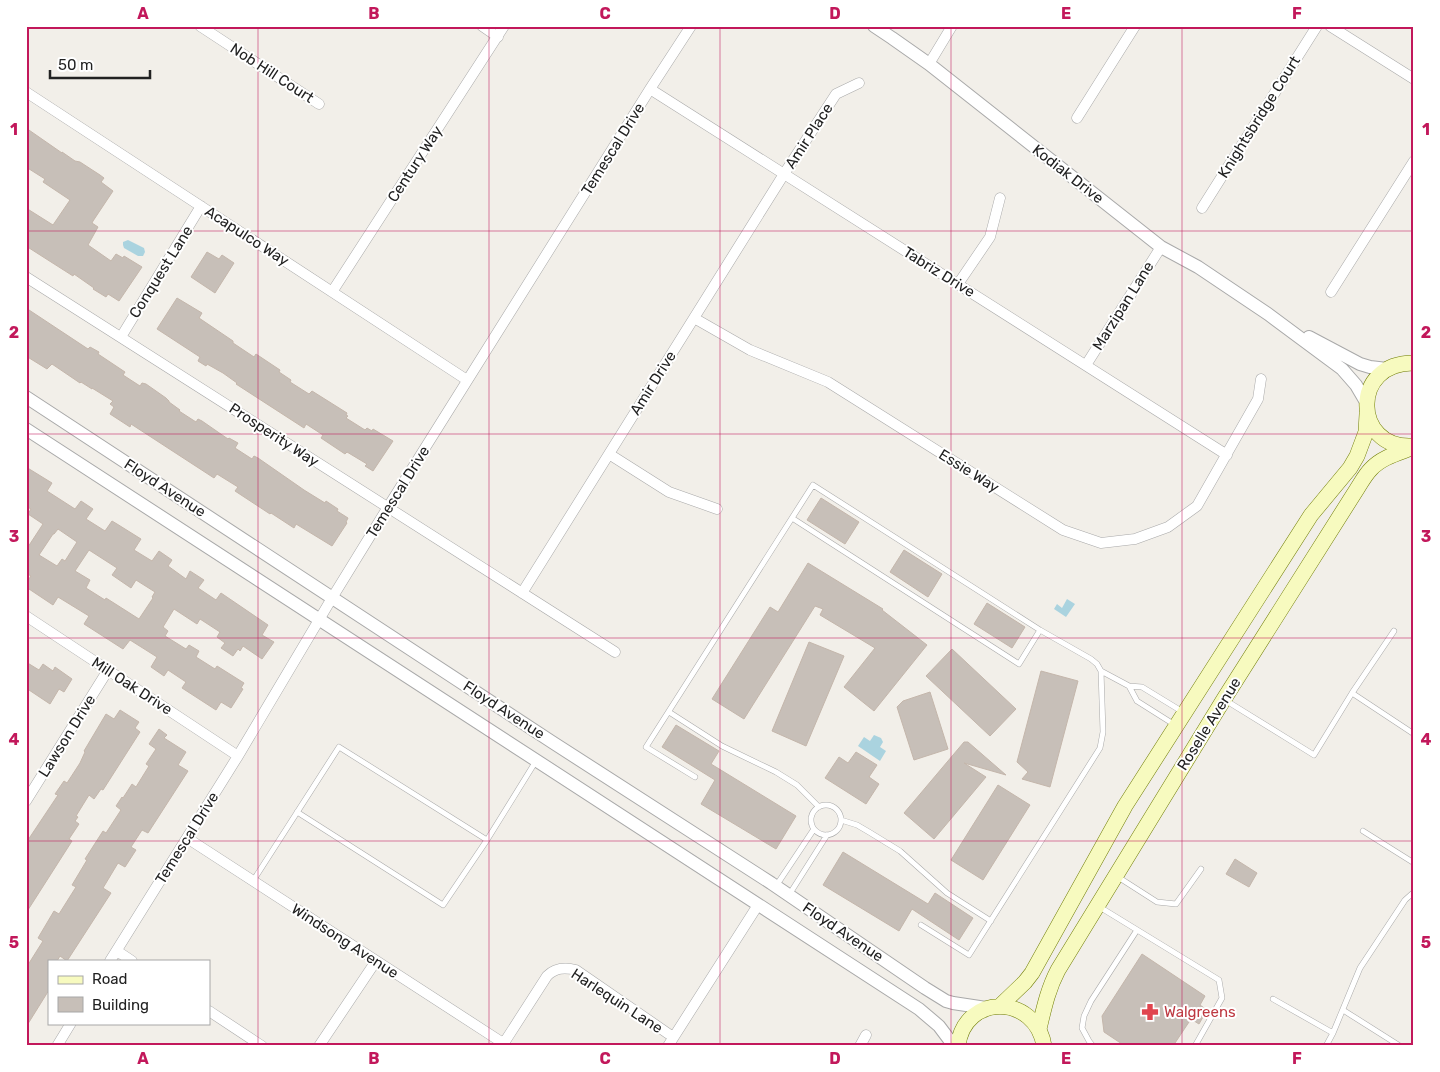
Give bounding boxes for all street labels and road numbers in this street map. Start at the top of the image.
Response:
street label: Nob Hill Court [227,39,317,107]
street label: Knightsbridge Court [1214,52,1304,181]
street label: Temescal Drive [578,100,648,198]
street label: Amir Place [781,100,837,172]
street label: Century Way [384,122,446,206]
street label: Kodiak Drive [1029,141,1107,207]
street label: Acapulco Way [202,202,292,270]
street label: Conquest Lane [125,223,197,321]
street label: Tabriz Drive [900,243,978,301]
street label: Marzipan Lane [1089,258,1157,354]
street label: Amir Drive [626,348,680,418]
street label: Prosperity Way [226,399,322,471]
street label: Temescal Drive [363,443,433,541]
street label: Essie Way [935,445,1003,497]
street label: Floyd Avenue [121,455,209,521]
street label: Mill Oak Drive [88,653,176,719]
street label: Roselle Avenue [1173,674,1245,774]
street label: Floyd Avenue [460,677,548,743]
street label: Lawson Drive [35,692,99,780]
street label: Temescal Drive [152,789,222,887]
street label: Floyd Avenue [799,898,887,966]
street label: Windsong Avenue [288,900,402,982]
street label: Harlequin Lane [568,965,666,1037]

